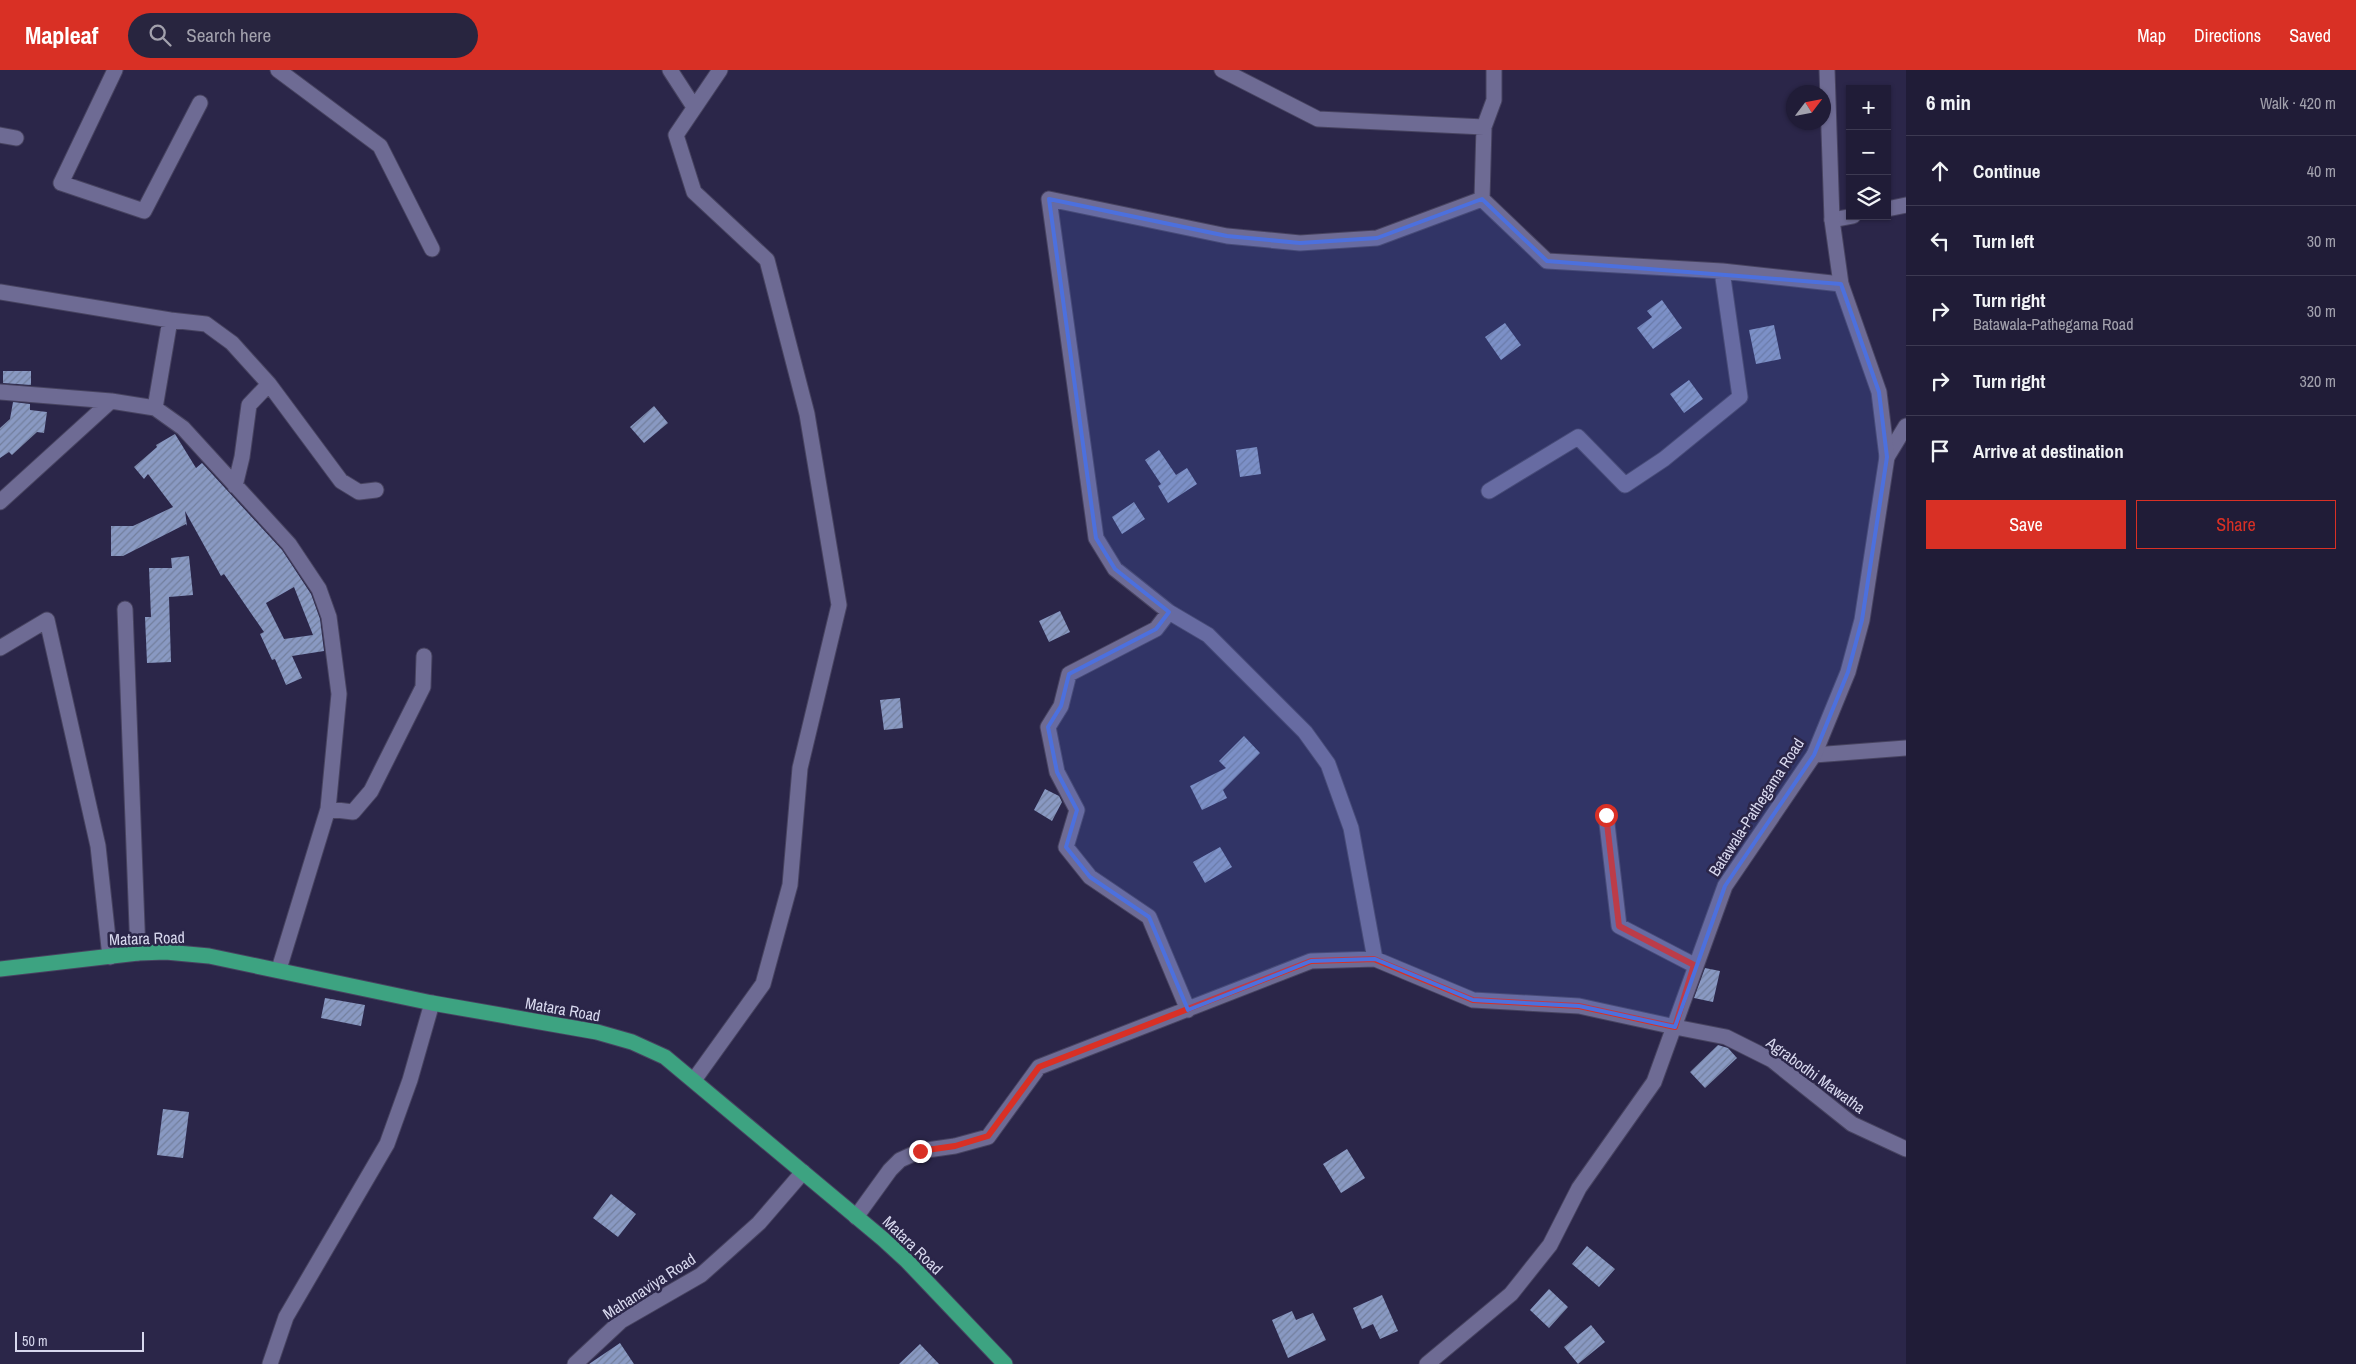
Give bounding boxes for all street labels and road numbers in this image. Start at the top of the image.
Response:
street label: Batawala-Pathegama Road [1703,734,1809,880]
street label: Matara Road [109,926,185,950]
street label: Matara Road [524,992,602,1026]
street label: Agrabodhi Mawatha [1761,1031,1871,1119]
street label: Matara Road [878,1211,948,1279]
street label: Mahanaviya Road [598,1248,700,1324]

